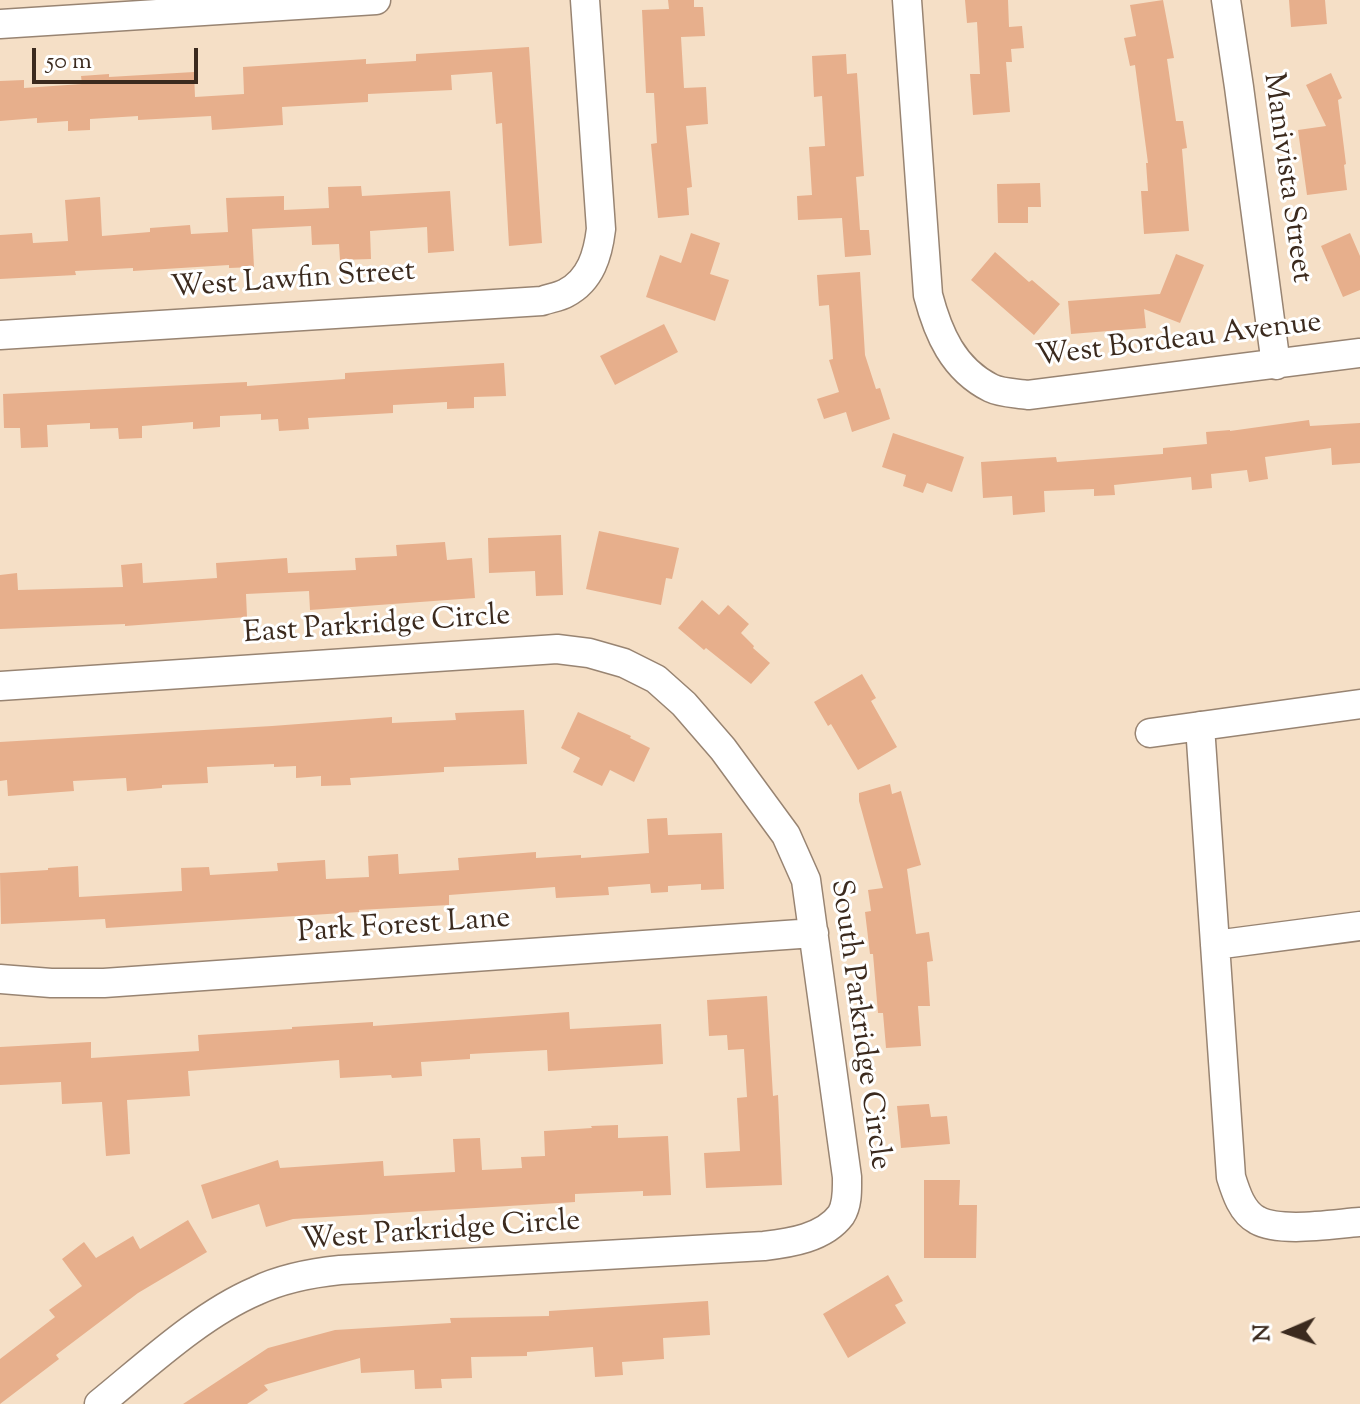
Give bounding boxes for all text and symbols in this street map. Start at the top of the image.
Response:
scale bar [36,32,202,82]
text: 50 m [46,45,92,79]
street label: Manivista Street [1252,71,1318,285]
street label: West Lawfin Street [170,256,416,308]
street label: West Bordeau Avenue [1034,307,1324,377]
street label: East Parkridge Circle [242,600,512,654]
street label: South Parkridge Circle [820,878,896,1172]
street label: Park Forest Lane [296,903,512,953]
street label: West Parkridge Circle [300,1205,582,1261]
north arrow [1248,1292,1328,1372]
text: N [1248,1324,1280,1342]

